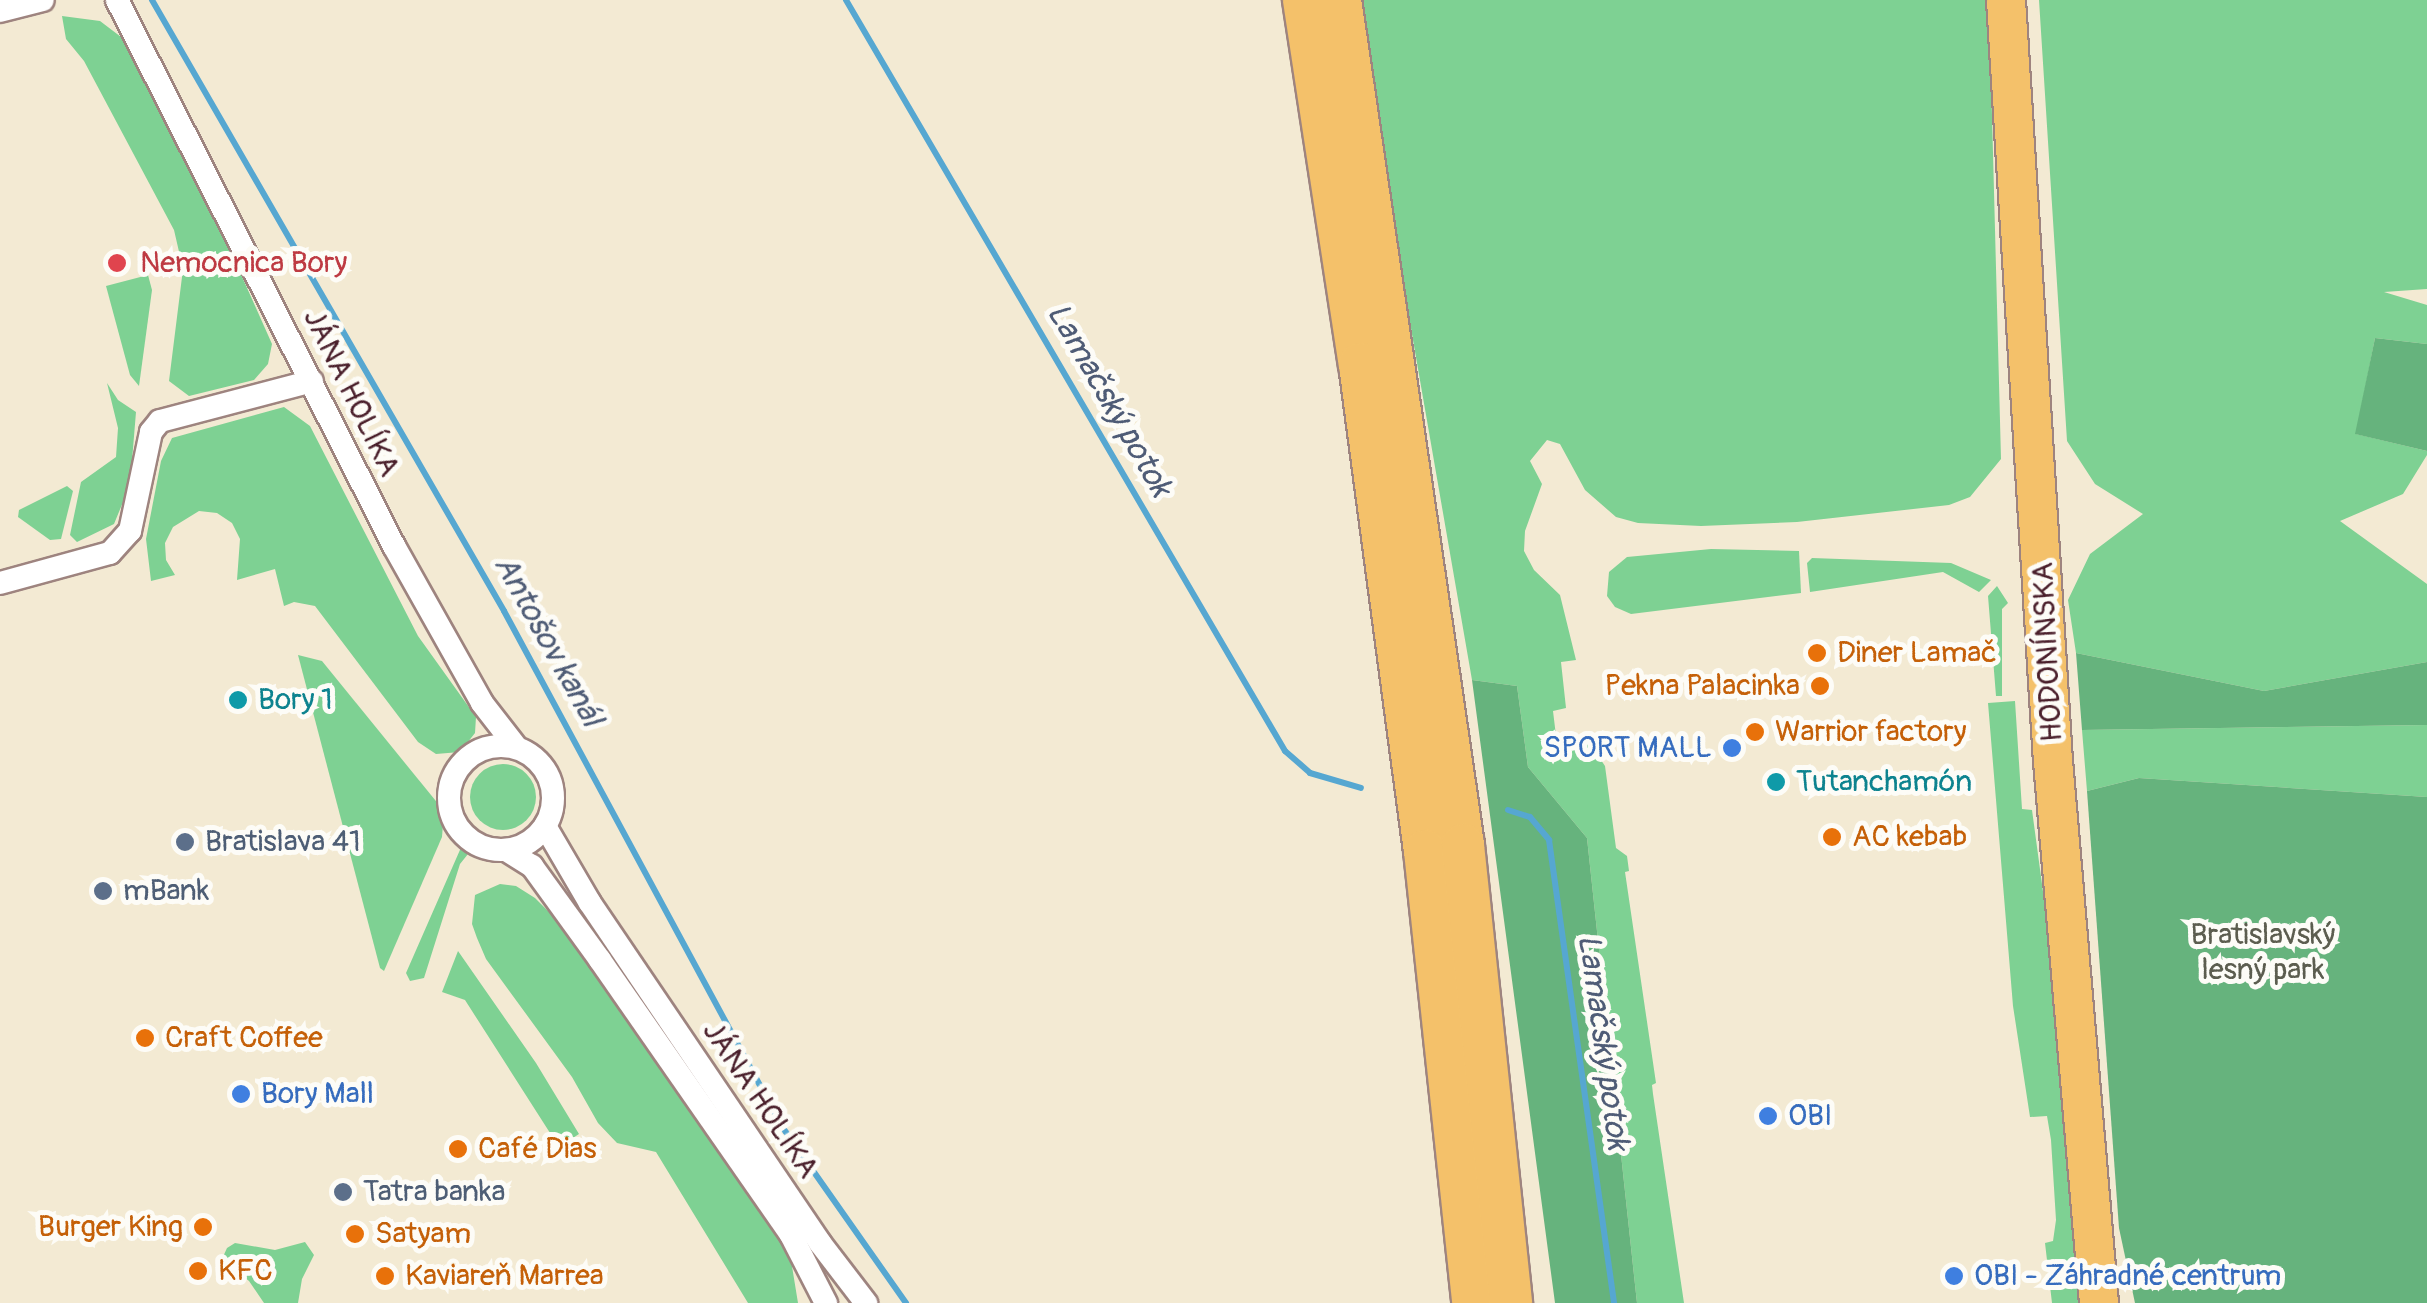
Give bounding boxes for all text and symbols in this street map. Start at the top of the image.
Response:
place label: Nemocnica Bory [140,245,347,281]
marker: Nemocnica Bory [104,250,130,276]
water label: Lamačský potok [1038,297,1180,503]
street label: JÁNA HOLÍKA [295,303,407,483]
water label: Antošov kanál [485,549,611,733]
street label: HODONÍNSKA [2025,561,2071,743]
place label: Diner Lamač [1837,635,1997,671]
marker: Diner Lamač [1806,642,1828,664]
place label: Pekna Palacinka [1605,668,1800,704]
marker: Pekna Palacinka [1809,675,1831,697]
place label: Bory 1 [258,682,333,718]
marker: Bory 1 [227,689,249,711]
place label: Warrior factory [1775,714,1967,750]
marker: Warrior factory [1744,721,1766,743]
place label: SPORT MALL [1543,730,1712,766]
marker: SPORT MALL [1721,737,1743,759]
place label: Tutanchamón [1796,764,1972,800]
marker: Tutanchamón [1765,771,1787,793]
place label: AC kebab [1852,819,1967,855]
place label: Bratislava 41 [205,824,361,860]
marker: AC kebab [1821,826,1843,848]
marker: Bratislava 41 [174,831,196,853]
place label: mBank [123,873,209,909]
marker: mBank [92,880,114,902]
park label: Bratislavský lesný park [2191,917,2335,988]
water label: Lamačský potok [1569,932,1637,1152]
street label: JÁNA HOLÍKA [694,1015,826,1185]
place label: Craft Coffee [165,1020,323,1056]
marker: Craft Coffee [134,1027,156,1049]
place label: Bory Mall [261,1076,374,1112]
marker: Bory Mall [230,1083,252,1105]
place label: OBI [1788,1098,1832,1134]
marker: OBI [1757,1105,1779,1127]
place label: Café Dias [478,1131,597,1167]
marker: Café Dias [447,1138,469,1160]
place label: Tatra banka [363,1174,505,1210]
marker: Tatra banka [332,1181,354,1203]
place label: Burger King [38,1209,183,1245]
marker: Burger King [192,1216,214,1238]
place label: Satyam [375,1216,471,1252]
marker: Satyam [344,1223,366,1245]
place label: KFC [218,1253,273,1289]
place label: Kaviareň Marrea [405,1258,604,1294]
place label: OBI - Záhradné centrum [1974,1258,2281,1294]
marker: KFC [187,1260,209,1282]
marker: Kaviareň Marrea [374,1265,396,1287]
marker: OBI - Záhradné centrum [1943,1265,1965,1287]

